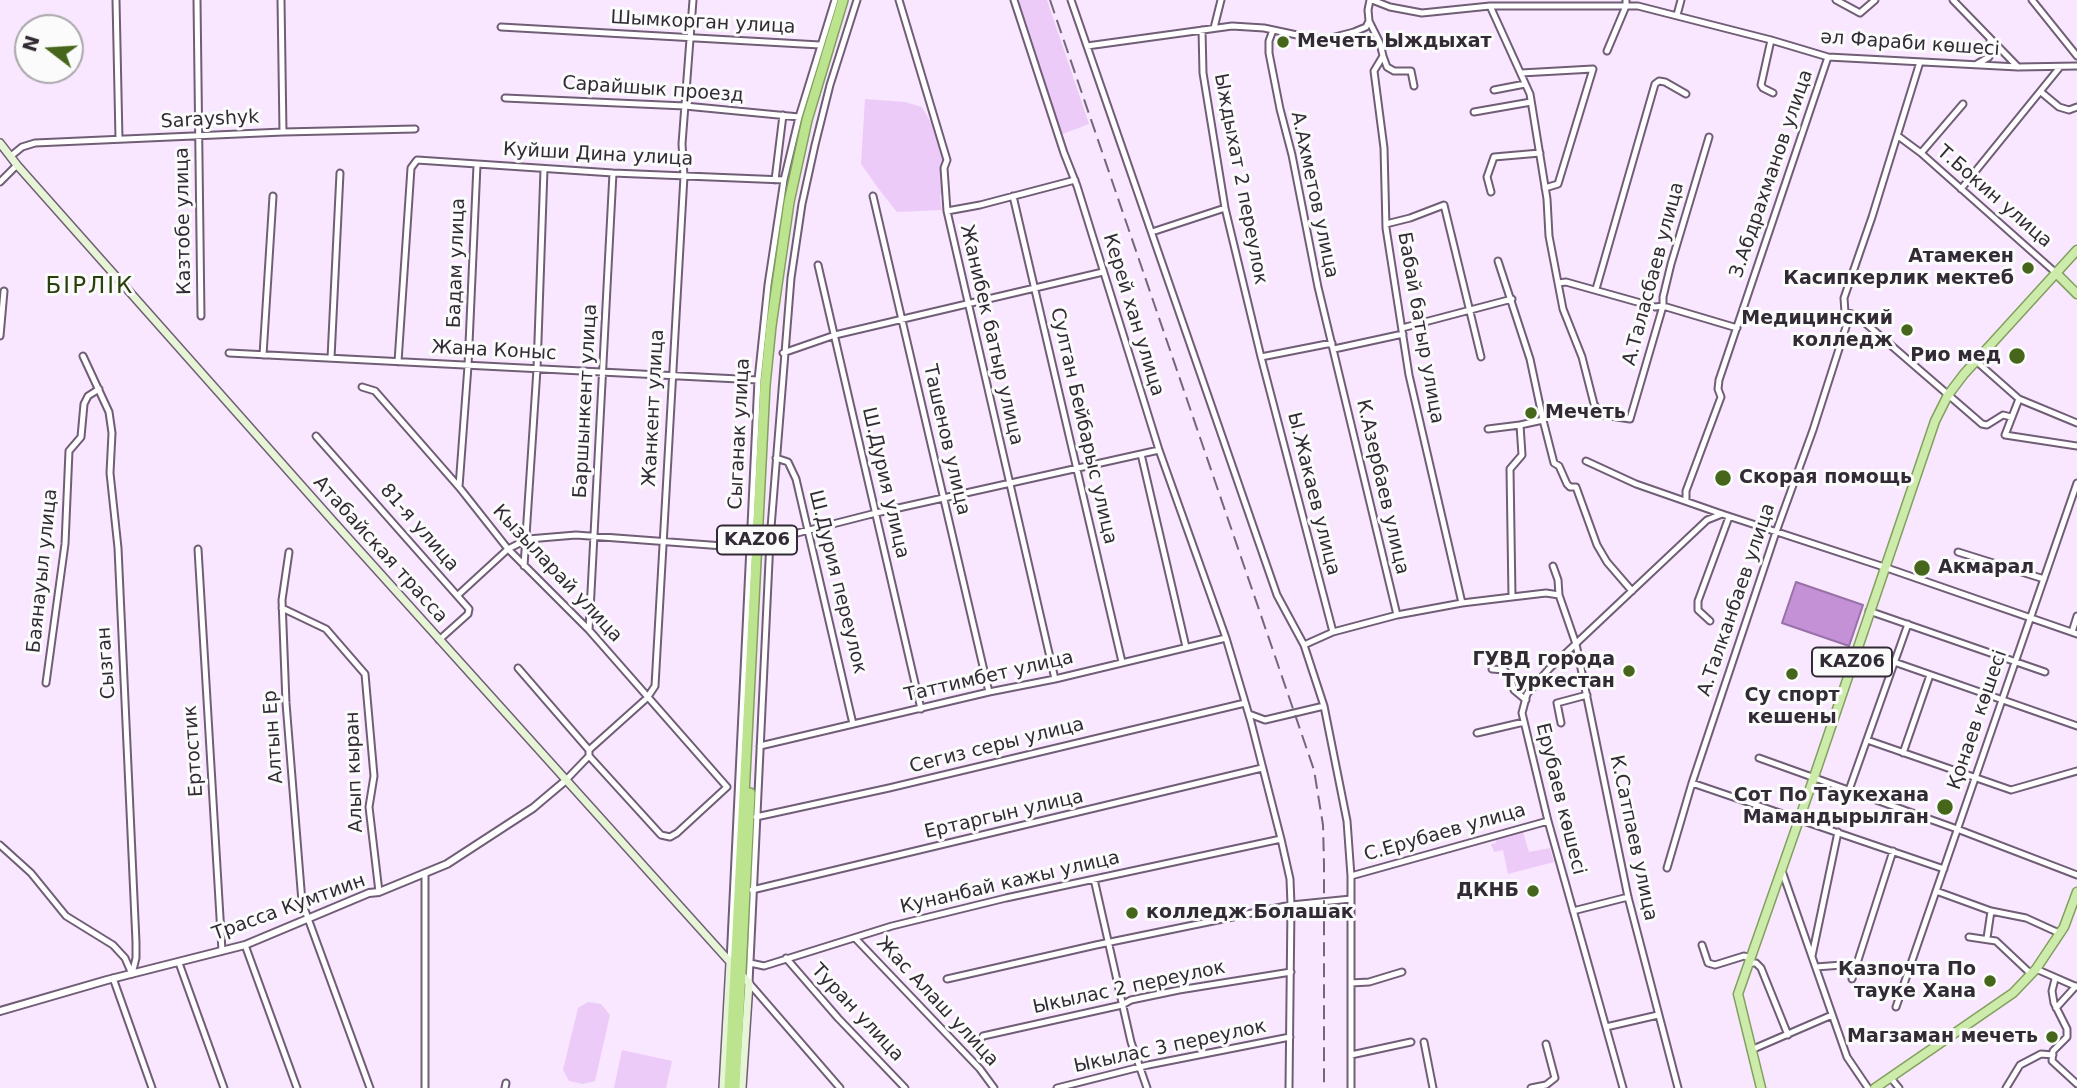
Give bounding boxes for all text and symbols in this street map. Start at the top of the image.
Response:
street label: Шымкорган улица [610,7,796,39]
north arrow [14,14,84,84]
street label: әл Фараби көшесі [1820,26,2000,62]
place label: Мечеть Ыждыхат [1297,31,1492,53]
text: N [18,33,44,54]
marker: Мечеть Ыждыхат [1275,34,1291,50]
street label: З.Абдрахманов улица [1726,67,1818,281]
street label: Сарайшык проезд [561,72,745,108]
street label: Ыждыхат 2 переулок [1208,72,1272,286]
street label: Sarayshyk [160,106,260,134]
street label: А.Ахметов улица [1285,110,1343,280]
street label: Куйши Дина улица [502,139,694,171]
street label: Т.Бокин улица [1932,141,2056,253]
street label: Казтобе улица [171,147,197,295]
street label: А.Таласбаев улица [1619,180,1689,368]
street label: Бадам улица [443,198,471,328]
street label: Жанибек батыр улица [955,223,1027,447]
street label: Бабай батыр улица [1392,230,1448,426]
street label: Керей хан улица [1097,231,1169,399]
place label: Атамекен Касипкерлик мектеб [1783,246,2014,290]
marker: Атамекен Касипкерлик мектеб [2020,260,2036,276]
district label: БІРЛІК [46,273,134,301]
street label: Баршынкент улица [570,303,602,499]
street label: Султан Бейбарыс улица [1045,305,1121,547]
place label: Медицинский колледж [1741,308,1893,352]
marker: Медицинский колледж [1899,322,1915,338]
street label: Жанкент улица [638,329,670,487]
street label: Жана Коныс [431,336,557,366]
place label: Рио мед [1910,345,2001,367]
marker: Рио мед [2007,346,2027,366]
street label: Сыганак улица [725,358,755,510]
street label: Ташенов улица [918,362,974,518]
street label: К.Азербаев улица [1351,397,1413,577]
place label: Мечеть [1545,402,1626,424]
street label: Ш.Дурия улица [856,405,914,561]
marker: Мечеть [1523,405,1539,421]
street label: Ы.Жакаев улица [1282,410,1344,578]
place label: Скорая помощь [1739,467,1912,489]
marker: Скорая помощь [1713,468,1733,488]
street label: Атабайская трасса [308,472,452,628]
street label: 81-я улица [375,479,463,577]
street label: Баянауыл улица [23,488,63,654]
street label: Ш.Дурия переулок [803,488,871,676]
street label: Кызыларай улица [487,500,627,648]
street label: А.Талканбаев улица [1693,501,1781,699]
road number: KАZ06 [717,526,797,554]
place label: Акмарал [1938,557,2034,579]
marker: Акмарал [1912,558,1932,578]
street label: Сызган [93,626,121,700]
street label: Таттимбет улица [902,646,1076,708]
street label: Қонаев көшесі [1943,647,2013,793]
road number: KАZ06 [1812,648,1892,676]
place label: ГУВД города Туркестан [1472,649,1615,693]
marker: ГУВД города Туркестан [1621,663,1637,679]
marker: Су спорт кешены [1784,666,1800,682]
place label: Су спорт кешены [1744,685,1840,729]
street label: Алтын Ер [259,689,289,785]
street label: Ертостик [179,704,209,798]
street label: Алып кыран [341,711,369,833]
street label: Сегиз серы улица [907,713,1087,779]
street label: Ерубаев көшесі [1530,721,1590,877]
street label: К.Сатпаев улица [1604,753,1662,923]
place label: Сот По Таукехана Мамандырылган [1734,785,1929,829]
street label: Ертаргын улица [922,786,1086,844]
marker: Сот По Таукехана Мамандырылган [1935,797,1955,817]
street label: С.Ерубаев улица [1361,799,1529,867]
street label: Кунанбай кажы улица [898,847,1122,919]
street label: Трасса Кумтиин [209,870,369,946]
place label: ДКНБ [1456,880,1519,902]
marker: ДКНБ [1525,883,1541,899]
place label: колледж Болашак [1146,902,1354,924]
marker: колледж Болашак [1124,905,1140,921]
street label: Жас Алаш улица [871,932,1003,1072]
street label: Ыкылас 2 переулок [1031,956,1227,1020]
street label: Туран улица [806,959,908,1067]
place label: Казпочта По тауке Хана [1838,959,1976,1003]
marker: Казпочта По тауке Хана [1982,973,1998,989]
street label: Ыкылас 3 переулок [1072,1015,1268,1079]
place label: Магзаман мечеть [1847,1026,2038,1048]
marker: Магзаман мечеть [2044,1029,2060,1045]

